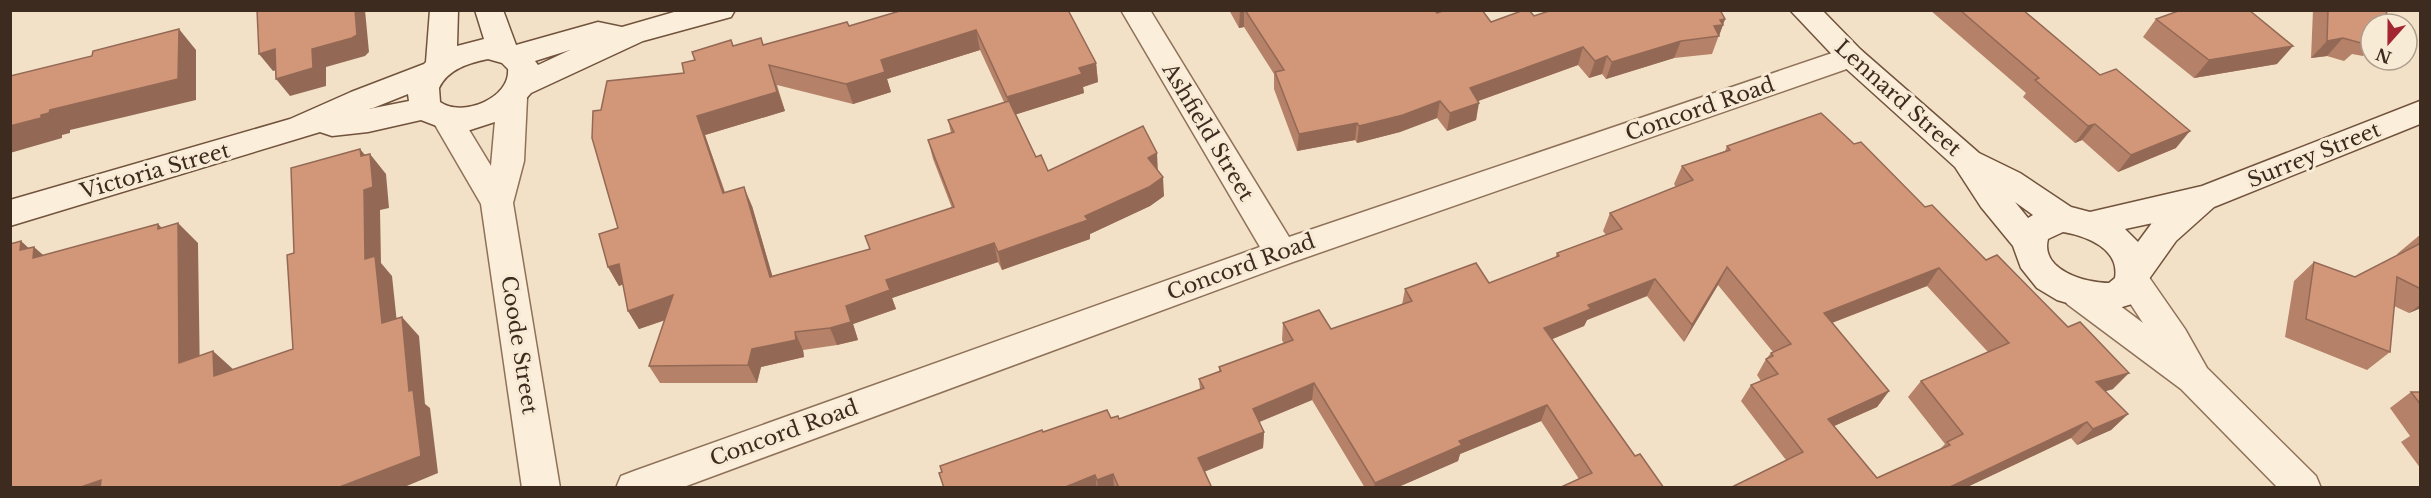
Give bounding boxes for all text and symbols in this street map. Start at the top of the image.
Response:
north arrow [2359,12,2419,72]
street label: Lennard Street [1829,34,1967,162]
text: N [2373,44,2394,68]
street label: Ashfield Street [1156,58,1259,206]
street label: Concord Road [1622,71,1778,147]
street label: Surrey Street [2244,116,2384,193]
street label: Victoria Street [76,137,233,205]
street label: Concord Road [1163,228,1319,306]
street label: Coode Street [495,274,543,416]
street label: Concord Road [706,394,862,472]

